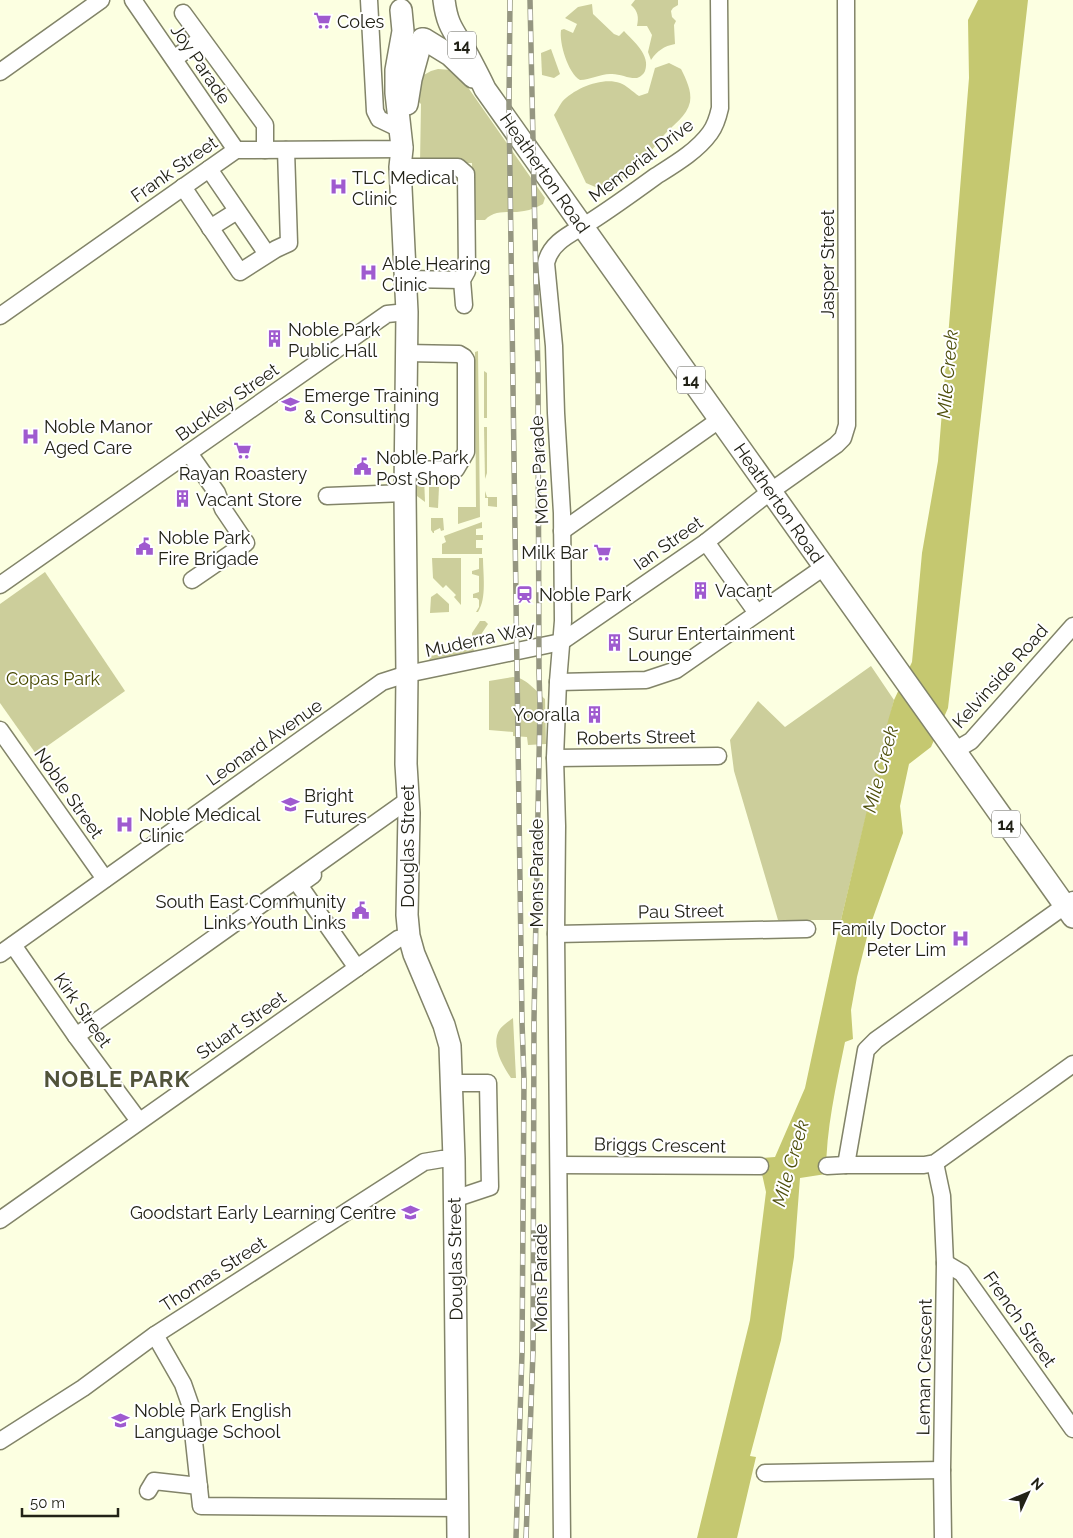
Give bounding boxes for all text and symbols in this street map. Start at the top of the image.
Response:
supermarket icon: Coles [313,11,333,31]
place label: Coles [337,11,385,32]
street label: Joy Parade [167,20,236,108]
road number: 14 [448,32,476,58]
street label: Heatherton Road [496,109,594,237]
street label: Memorial Drive [585,114,698,206]
street label: Frank Street [127,132,221,206]
place label: TLC Medical Clinic [352,167,456,209]
hospital icon: TLC Medical Clinic [328,177,348,197]
street label: Jasper Street [817,209,838,319]
place label: Able Hearing Clinic [382,253,491,295]
hospital icon: Able Hearing Clinic [358,263,378,283]
place label: Noble Park Public Hall [288,319,381,361]
building icon: Noble Park Public Hall [264,329,284,349]
water label: Mile Creek [932,329,962,419]
street label: Buckley Street [171,359,283,445]
road number: 14 [677,366,705,394]
place label: Emerge Training & Consulting [304,385,439,427]
school or university icon: Emerge Training & Consulting [280,395,300,415]
street label: Mons Parade [526,415,552,525]
place label: Noble Manor Aged Care [44,416,153,458]
hospital icon: Noble Manor Aged Care [20,426,40,446]
street label: Heatherton Road [730,439,828,567]
supermarket icon: Rayan Roastery [233,440,253,460]
place label: Noble Park Post Shop [376,447,469,489]
public building icon: Noble Park Post Shop [352,457,372,477]
place label: Rayan Roastery [179,463,308,484]
building icon: Vacant Store [172,489,192,509]
place label: Vacant Store [196,489,302,510]
street label: Ian Street [630,512,706,574]
place label: Noble Park Fire Brigade [158,527,259,569]
public building icon: Noble Park Fire Brigade [134,537,154,557]
place label: Milk Bar [521,542,589,563]
supermarket icon: Milk Bar [592,542,612,562]
building icon: Vacant [691,580,711,600]
place label: Vacant [715,580,772,601]
station icon: Noble Park [515,584,535,604]
place label: Noble Park [539,584,632,605]
street label: Muderra Way [423,617,537,661]
street label: Kelvinside Road [948,620,1052,732]
place label: Surur Entertainment Lounge [628,623,795,665]
building icon: Surur Entertainment Lounge [604,633,624,653]
park label: Copas Park [6,668,100,689]
street label: Leonard Avenue [202,694,326,790]
place label: Yooralla [513,704,580,725]
building icon: Yooralla [584,704,604,724]
water label: Mile Creek [858,723,902,815]
street label: Roberts Street [576,725,696,749]
street label: Noble Street [30,744,108,842]
street label: Douglas Street [397,784,418,908]
place label: Bright Futures [304,785,367,827]
school or university icon: Bright Futures [280,795,300,815]
place label: Noble Medical Clinic [139,804,261,846]
road number: 14 [992,811,1020,838]
hospital icon: Noble Medical Clinic [115,814,135,834]
street label: Mons Parade [526,818,547,927]
place label: South East Community Links Youth Links [155,891,346,933]
street label: Pau Street [638,900,724,922]
public building icon: South East Community Links Youth Links [350,901,370,921]
place label: Family Doctor Peter Lim [831,918,947,960]
hospital icon: Family Doctor Peter Lim [950,928,970,948]
street label: Kirk Street [50,969,116,1051]
street label: Stuart Street [192,987,290,1063]
district label: NOBLE PARK [44,1066,190,1092]
water label: Mile Creek [767,1117,813,1209]
street label: Briggs Crescent [594,1133,726,1157]
street label: Douglas Street [443,1197,467,1321]
place label: Goodstart Early Learning Centre [130,1202,396,1223]
school or university icon: Goodstart Early Learning Centre [400,1202,420,1222]
street label: Mons Parade [530,1223,551,1332]
street label: Thomas Street [156,1232,270,1316]
street label: French Street [979,1267,1061,1371]
street label: Leman Crescent [912,1298,936,1436]
place label: Noble Park English Language School [134,1400,291,1442]
school or university icon: Noble Park English Language School [110,1410,130,1430]
north arrow [1003,1468,1053,1518]
text: N [1028,1475,1047,1493]
scale bar [22,1486,119,1518]
text: 50 m [30,1494,65,1512]

